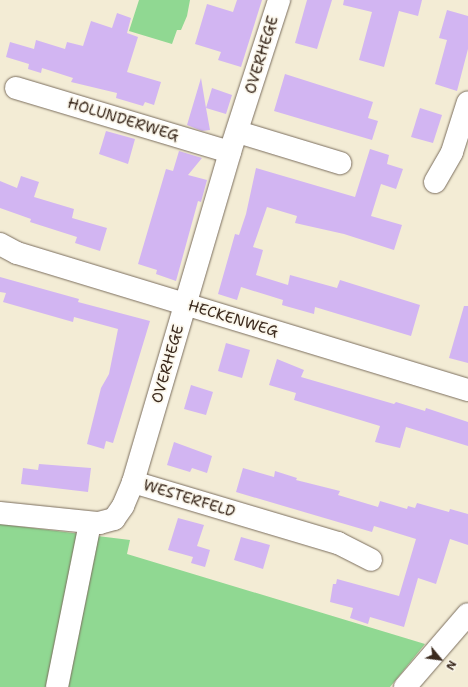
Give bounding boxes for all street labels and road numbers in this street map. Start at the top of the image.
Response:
street label: OVERHEGE [242,14,282,96]
street label: HOLUNDERWEG [65,95,181,145]
street label: HECKENWEG [186,297,280,341]
street label: OVERHEGE [148,323,188,405]
street label: WESTERFELD [141,476,237,522]

